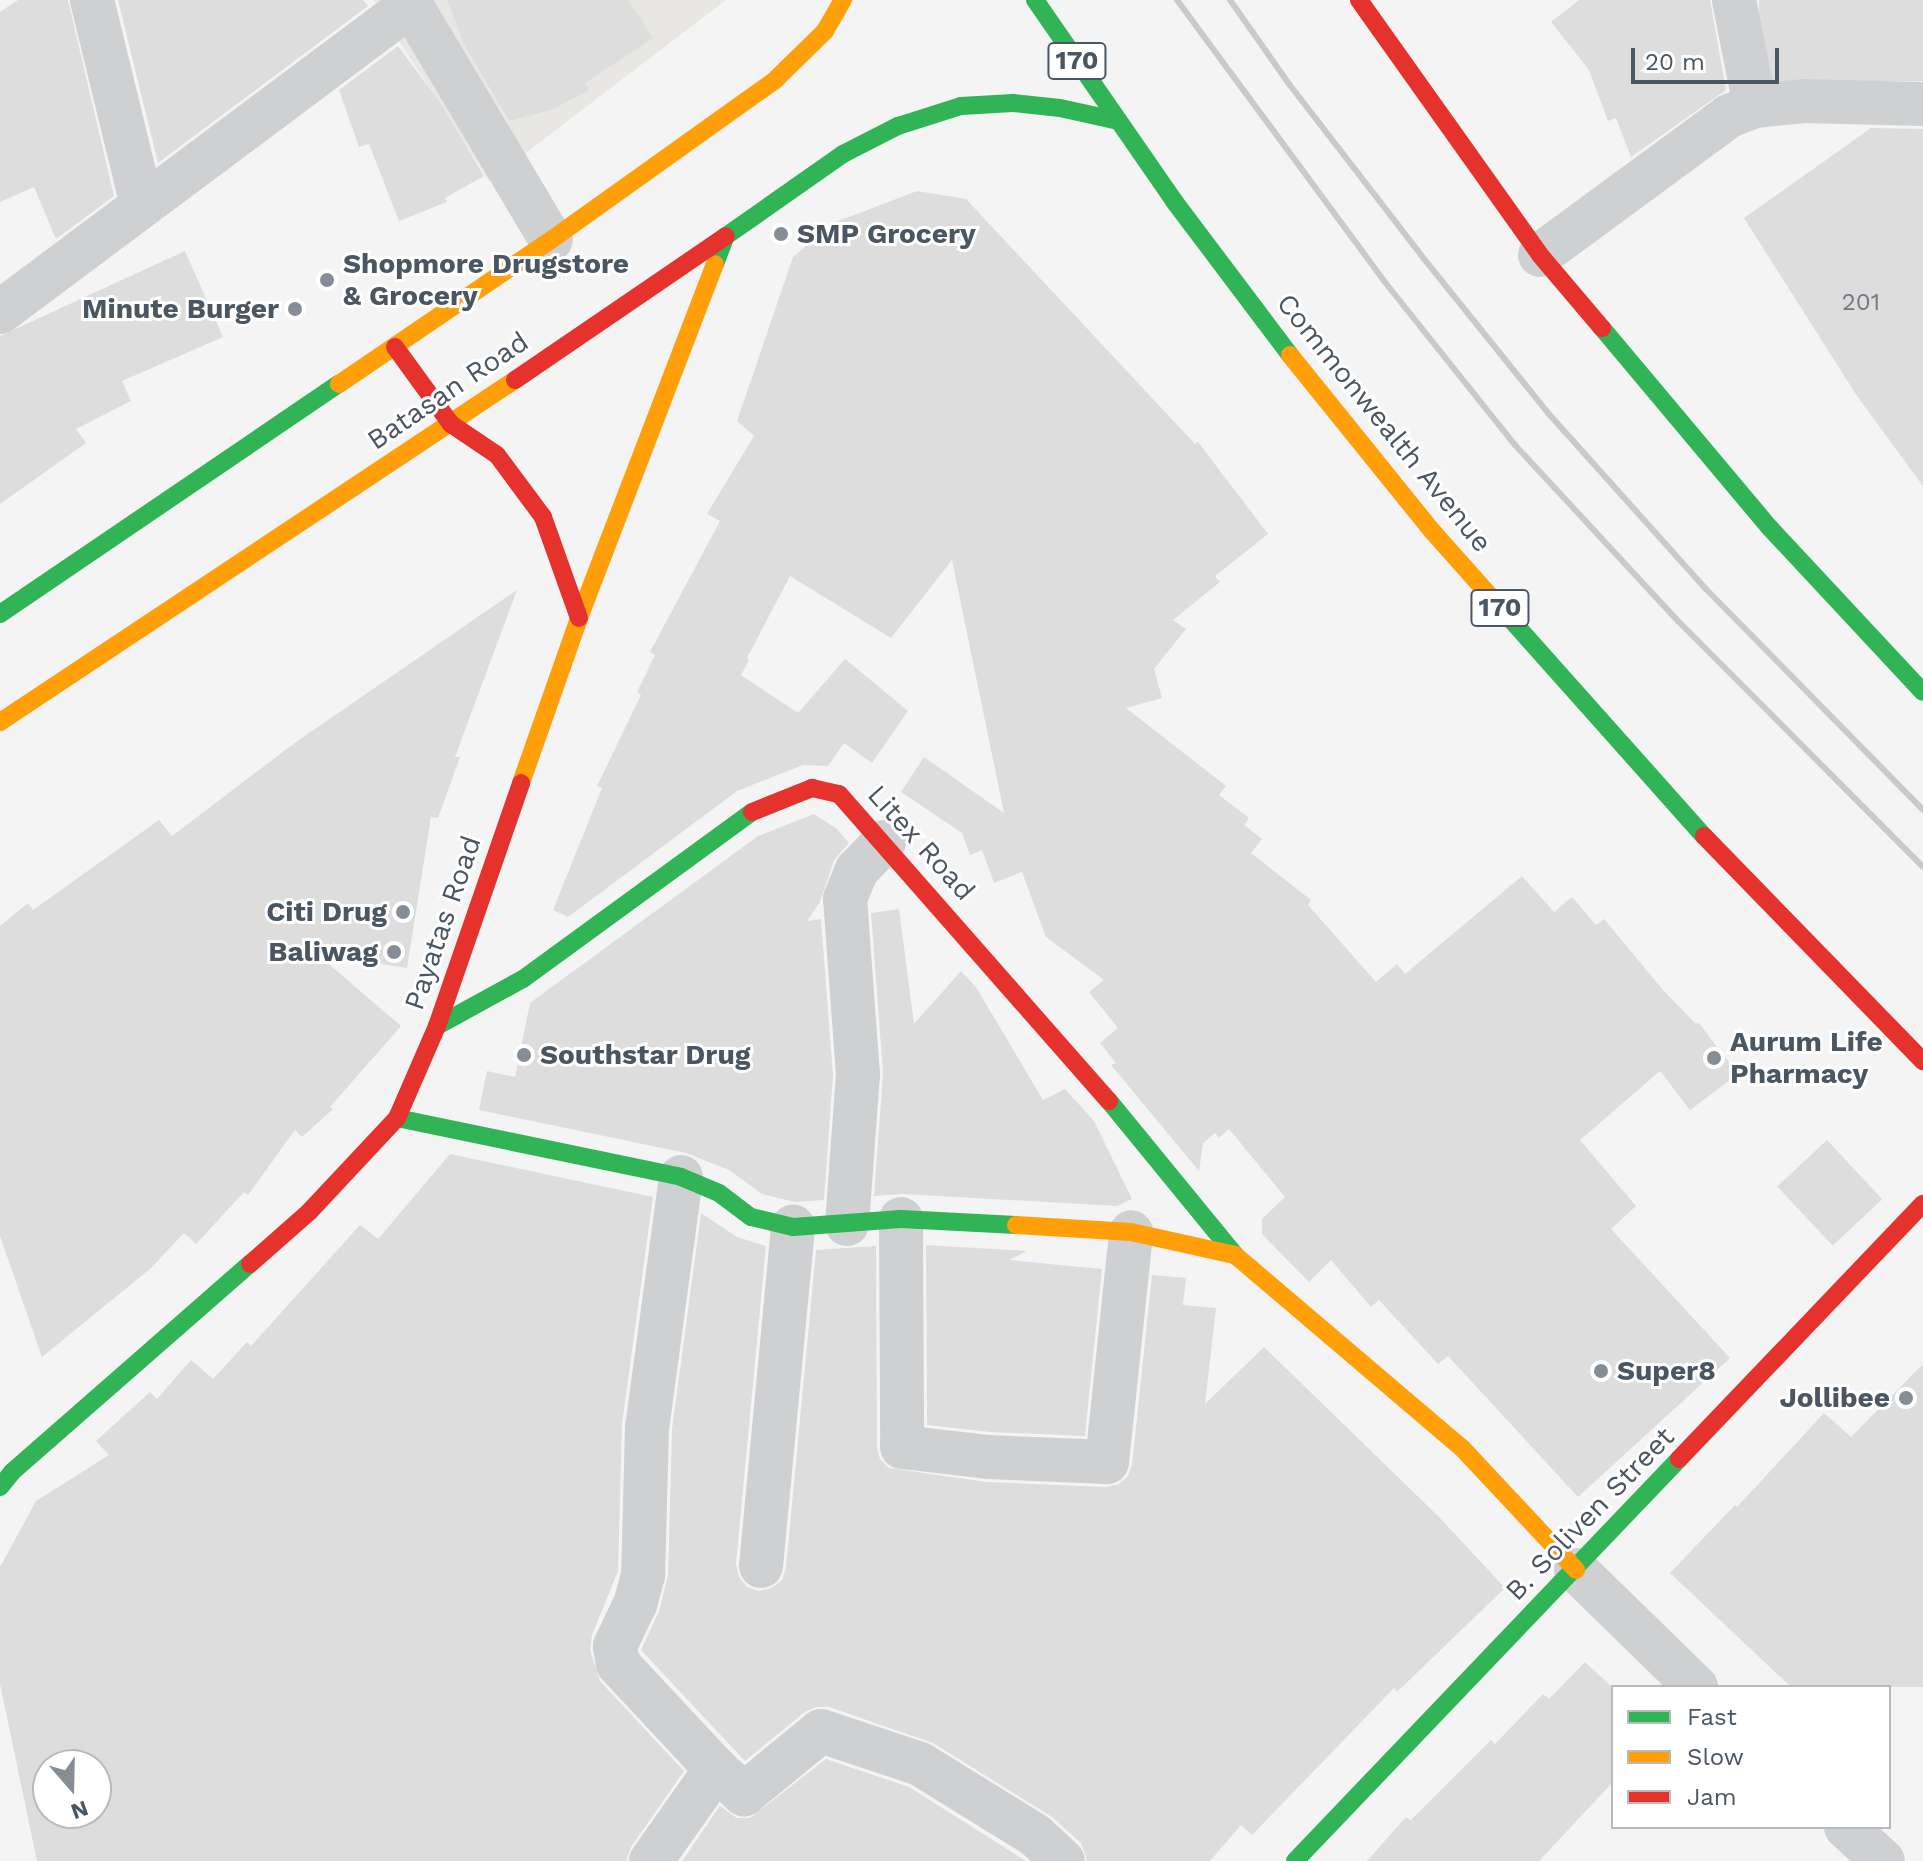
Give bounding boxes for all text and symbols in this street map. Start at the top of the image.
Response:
scale bar [1635,32,1783,82]
road number: 170 [1047,39,1107,83]
text: 20 m [1645,48,1705,76]
place label: SMP Grocery [797,217,976,251]
marker: SMP Grocery [772,225,790,243]
place label: Shopmore Drugstore & Grocery [343,247,629,313]
marker: Shopmore Drugstore & Grocery [318,271,336,289]
street label: Commonwealth Avenue [1269,287,1499,559]
house number: 201 [1842,289,1880,317]
place label: Minute Burger [82,292,279,326]
marker: Minute Burger [286,300,304,318]
street label: Batasan Road [361,325,535,457]
road number: 170 [1470,586,1530,630]
street label: Litex Road [860,778,982,908]
street label: Payatas Road [398,832,488,1014]
place label: Citi Drug [266,895,387,929]
marker: Citi Drug [394,903,412,921]
place label: Baliwag [268,935,378,969]
marker: Baliwag [385,943,403,961]
place label: Aurum Life Pharmacy [1730,1025,1883,1091]
place label: Southstar Drug [540,1038,751,1072]
marker: Southstar Drug [515,1046,533,1064]
marker: Aurum Life Pharmacy [1705,1049,1723,1067]
place label: Super8 [1617,1354,1716,1388]
marker: Super8 [1592,1362,1610,1380]
place label: Jollibee [1780,1381,1890,1415]
marker: Jollibee [1897,1389,1915,1407]
street label: B. Soliven Street [1499,1420,1681,1608]
legend [1611,1685,1891,1829]
text: Fast [1687,1703,1737,1731]
text: Slow [1687,1743,1744,1771]
north arrow [32,1749,112,1829]
text: Jam [1687,1783,1737,1811]
text: N [68,1796,92,1825]

